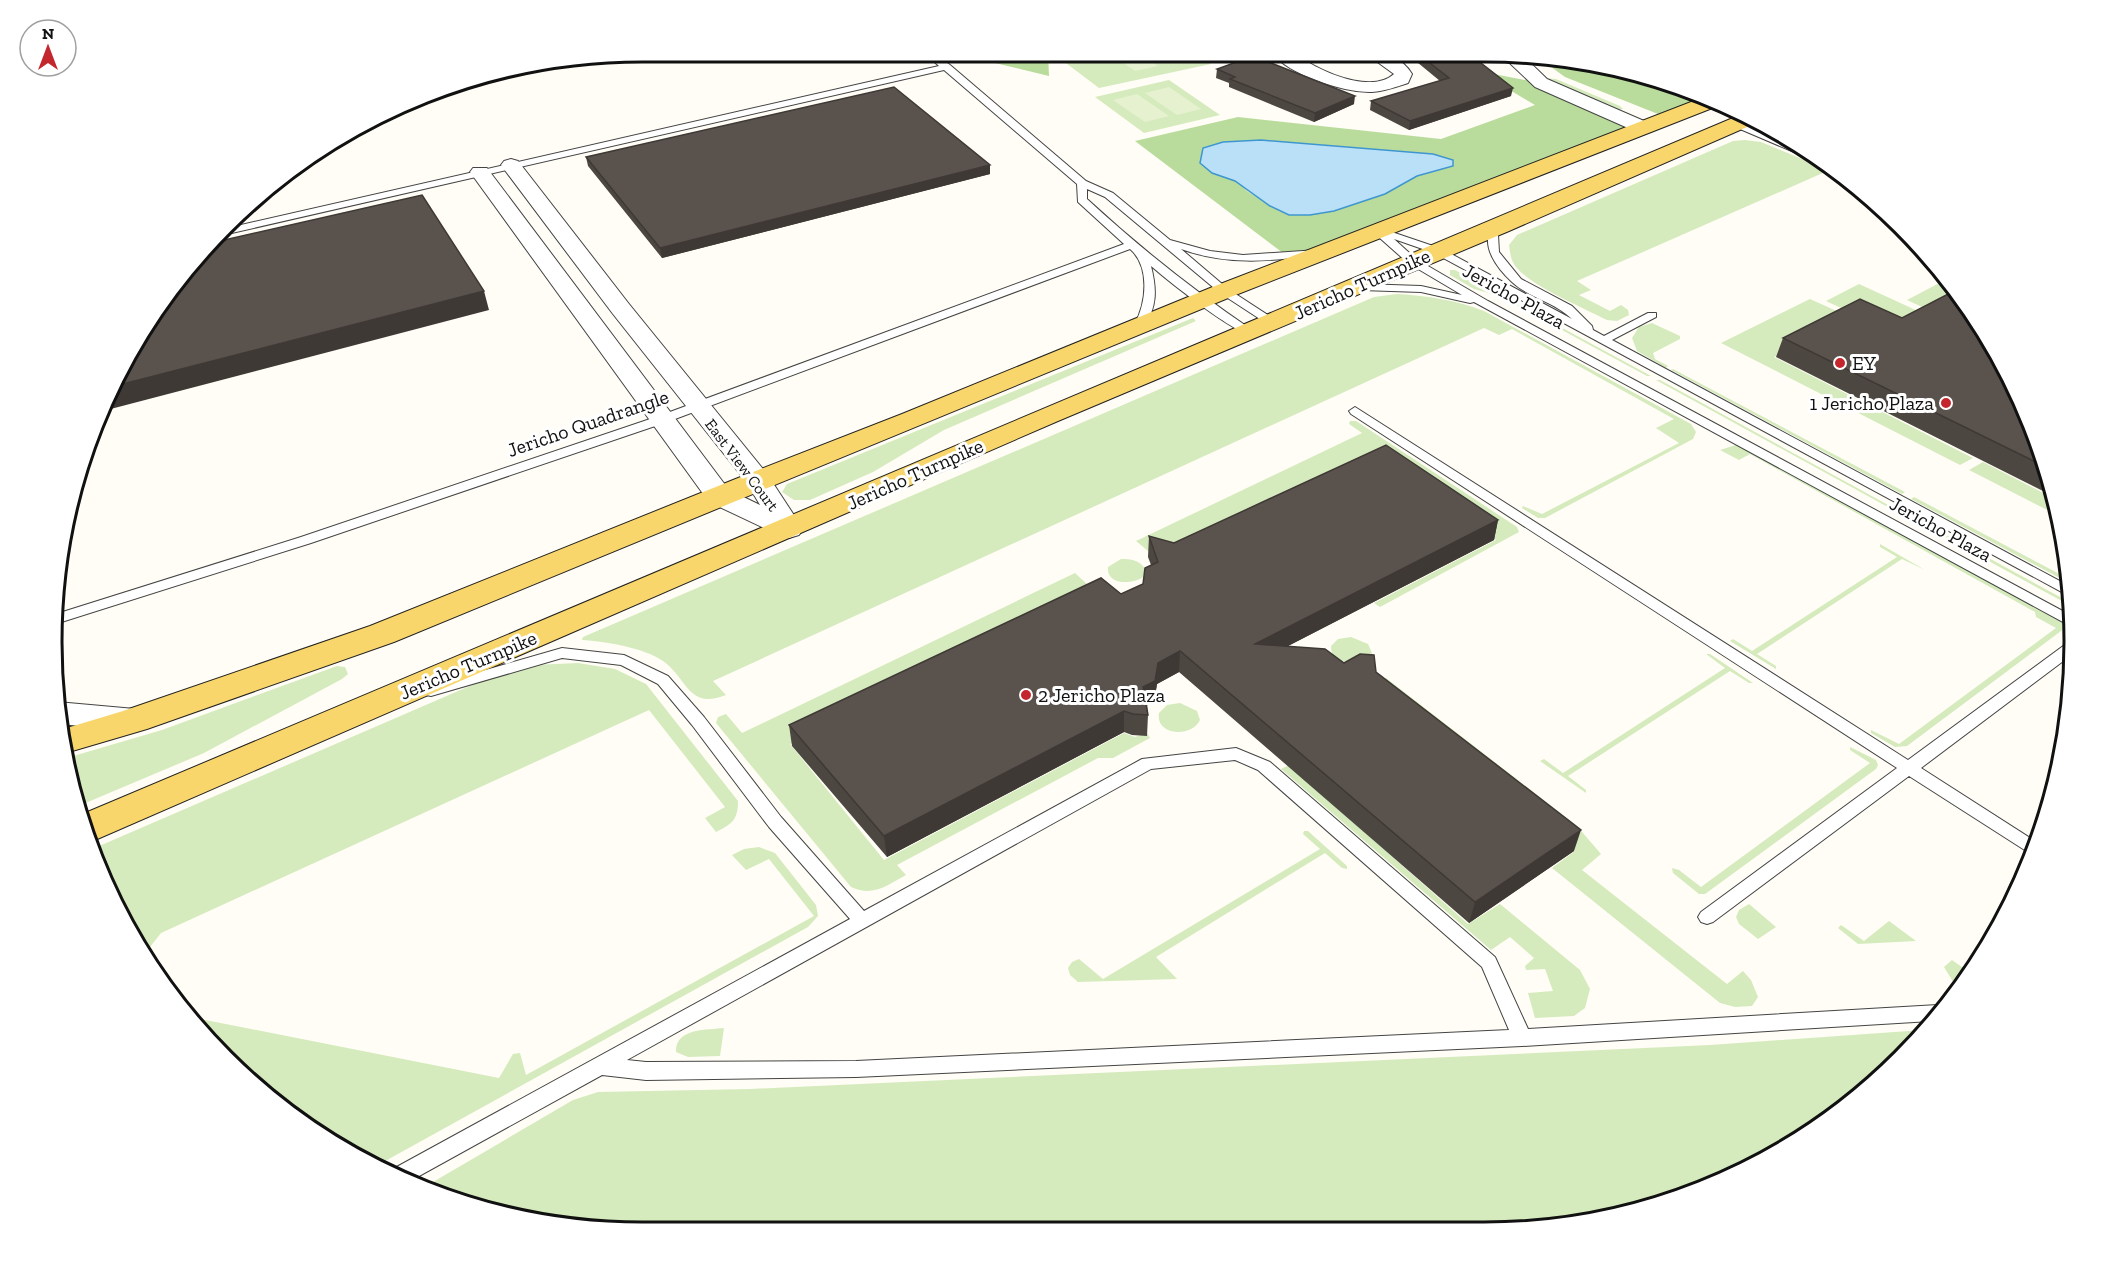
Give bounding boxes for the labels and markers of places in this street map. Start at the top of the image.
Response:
place label: EY [1852,351,1877,375]
marker: EY [1833,356,1847,370]
place label: 1 Jericho Plaza [1809,391,1934,415]
marker: 1 Jericho Plaza [1939,396,1953,410]
place label: 2 Jericho Plaza [1038,683,1165,707]
marker: 2 Jericho Plaza [1019,688,1033,702]

